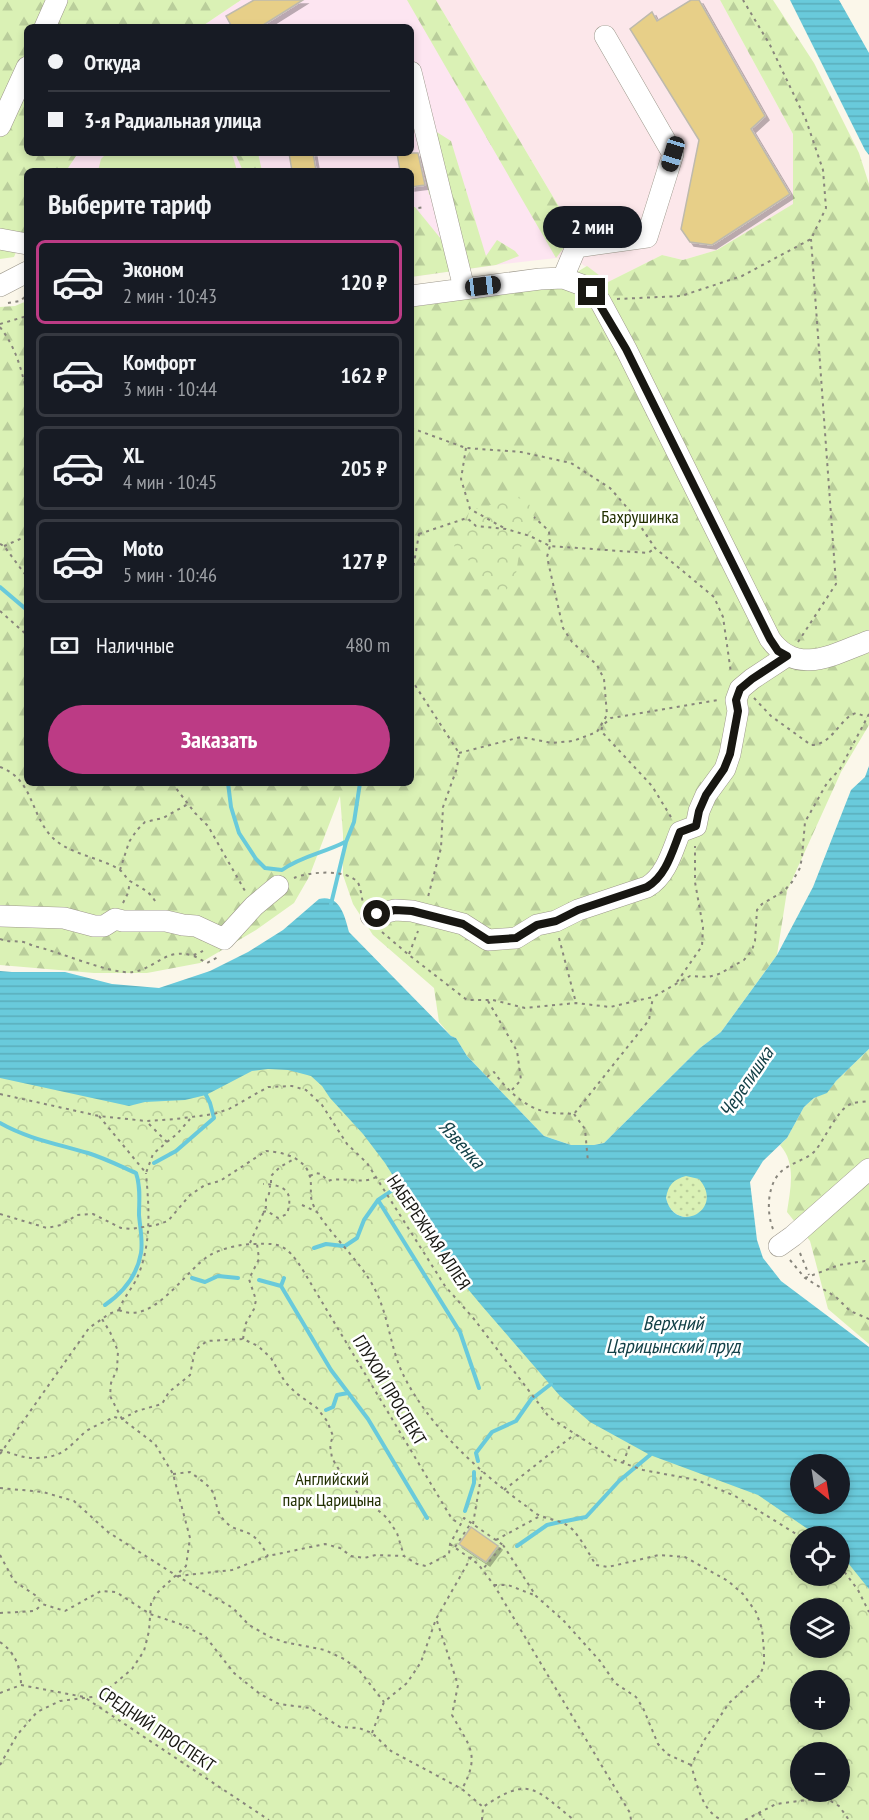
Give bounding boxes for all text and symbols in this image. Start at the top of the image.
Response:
text: Откуда [84,48,141,76]
text: 3-я Радиальная улица [84,106,261,134]
car [659,134,687,174]
text: Выберите тариф [48,187,211,221]
callout: 2 мин [542,205,642,247]
text: 2 мин [571,214,614,240]
icon: car [51,255,105,309]
text: Эконом [123,255,184,283]
text: 120 ₽ [340,268,387,296]
car [464,275,502,297]
route end [578,278,605,305]
text: 2 мин · 10:43 [123,283,217,309]
icon: car [51,348,105,402]
text: Комфорт [123,348,196,376]
text: 162 ₽ [340,361,387,389]
text: 3 мин · 10:44 [123,376,217,402]
icon: car [51,441,105,495]
text: XL [123,441,144,469]
text: 205 ₽ [340,454,387,482]
text: 4 мин · 10:45 [123,469,217,495]
park label: Бахрушинка [601,505,679,528]
icon: car [51,534,105,588]
text: Moto [123,534,164,562]
text: 127 ₽ [341,547,387,575]
text: 5 мин · 10:46 [123,562,217,588]
icon: cash [48,629,81,662]
text: Наличные [96,631,174,659]
text: 480 m [346,632,390,658]
button: Заказать [48,705,390,774]
route start [363,900,390,927]
water label: Черепишка [713,1041,780,1122]
water label: Язвенка [433,1114,491,1175]
street label: НАБЕРЕЖНАЯ АЛЛЕЯ [382,1170,476,1294]
water label: Верхний Царицынский пруд [606,1310,742,1359]
street label: ГЛУХОЙ ПРОСПЕКТ [348,1331,432,1449]
north arrow [790,1454,850,1514]
map controls [790,1454,850,1802]
park label: Английский парк Царицына [282,1467,382,1511]
button: locate [790,1526,850,1586]
button: layers [790,1598,850,1658]
button: + [790,1670,850,1730]
street label: СРЕДНИЙ ПРОСПЕКТ [94,1681,220,1777]
button: − [790,1742,850,1802]

